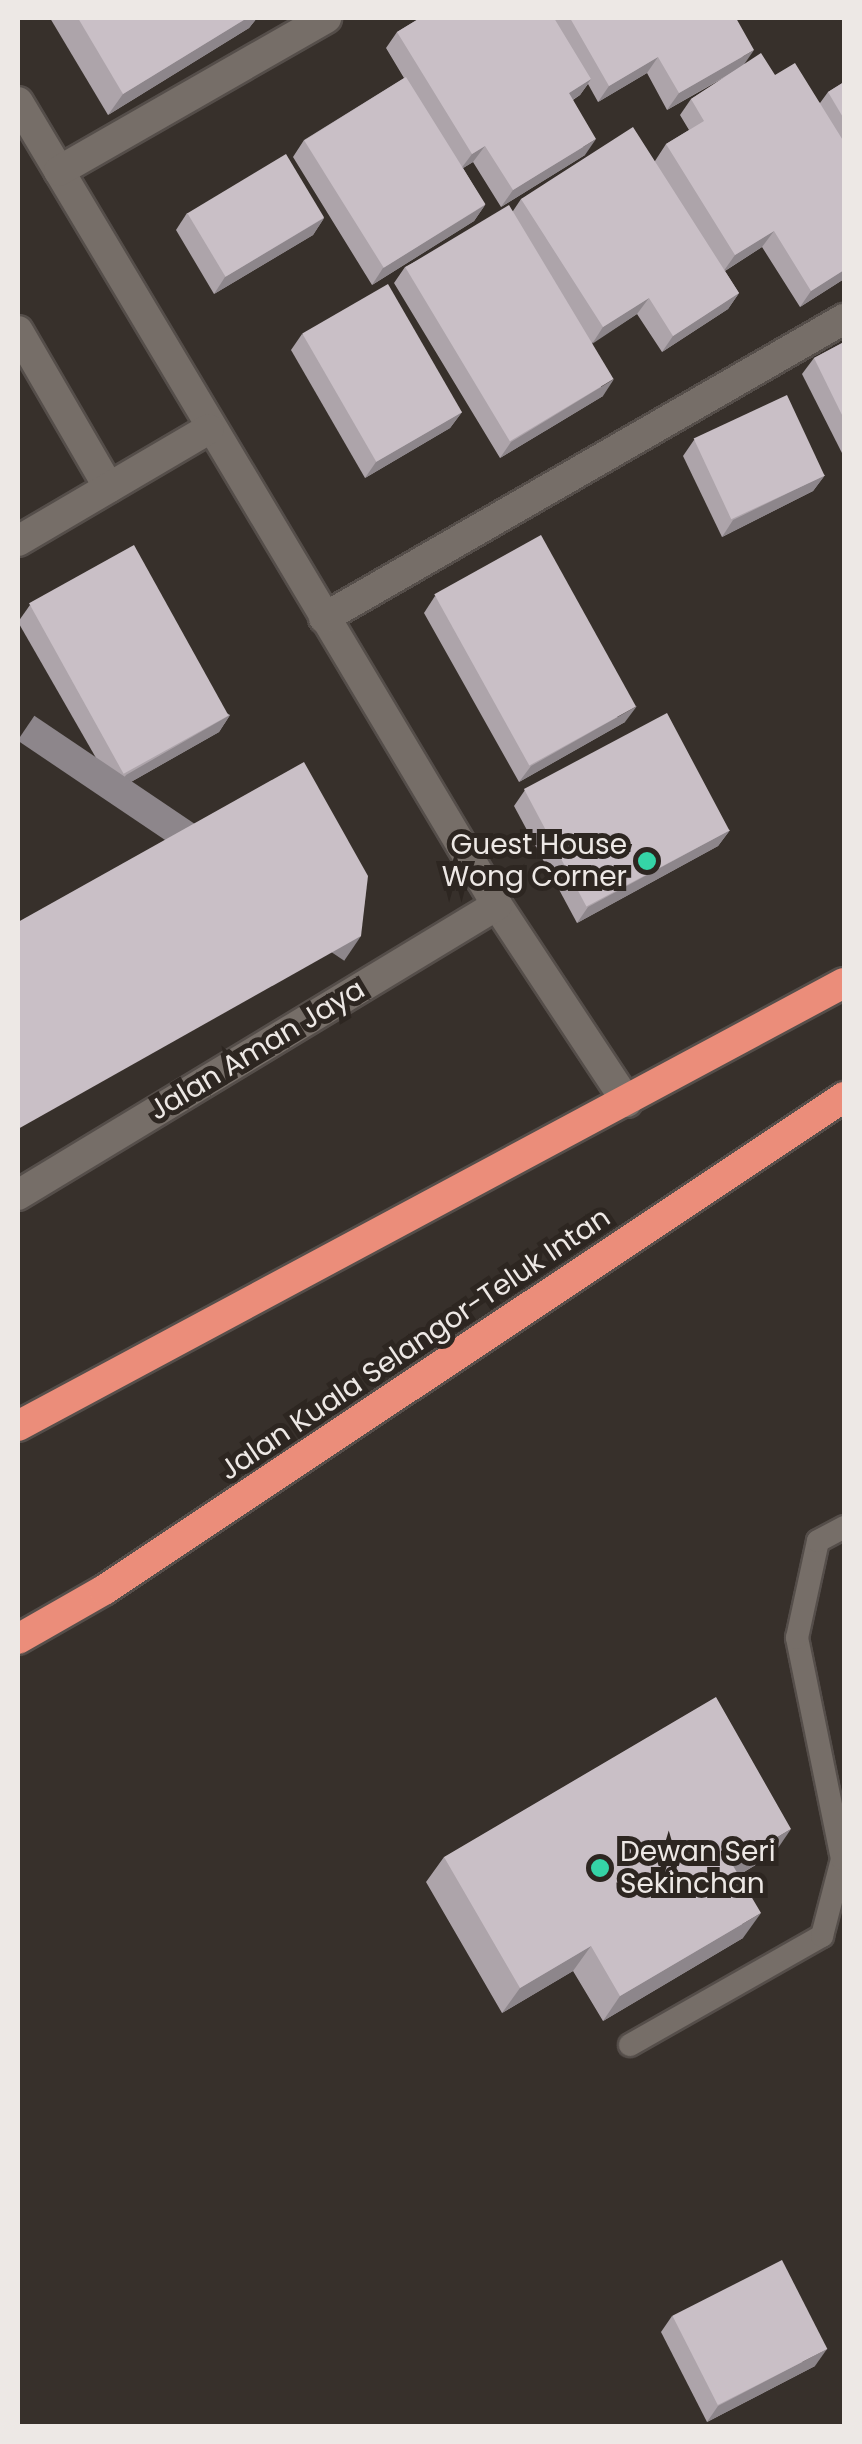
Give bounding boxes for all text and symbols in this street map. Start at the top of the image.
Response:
place label: Guest House Wong Corner [442,828,627,894]
marker: Guest House Wong Corner [636,850,658,872]
street label: Jalan Aman Jaya [143,972,371,1128]
street label: Jalan Kuala Selangor-Teluk Intan [214,1201,616,1487]
place label: Dewan Seri Sekinchan [620,1835,776,1901]
marker: Dewan Seri Sekinchan [589,1857,611,1879]

